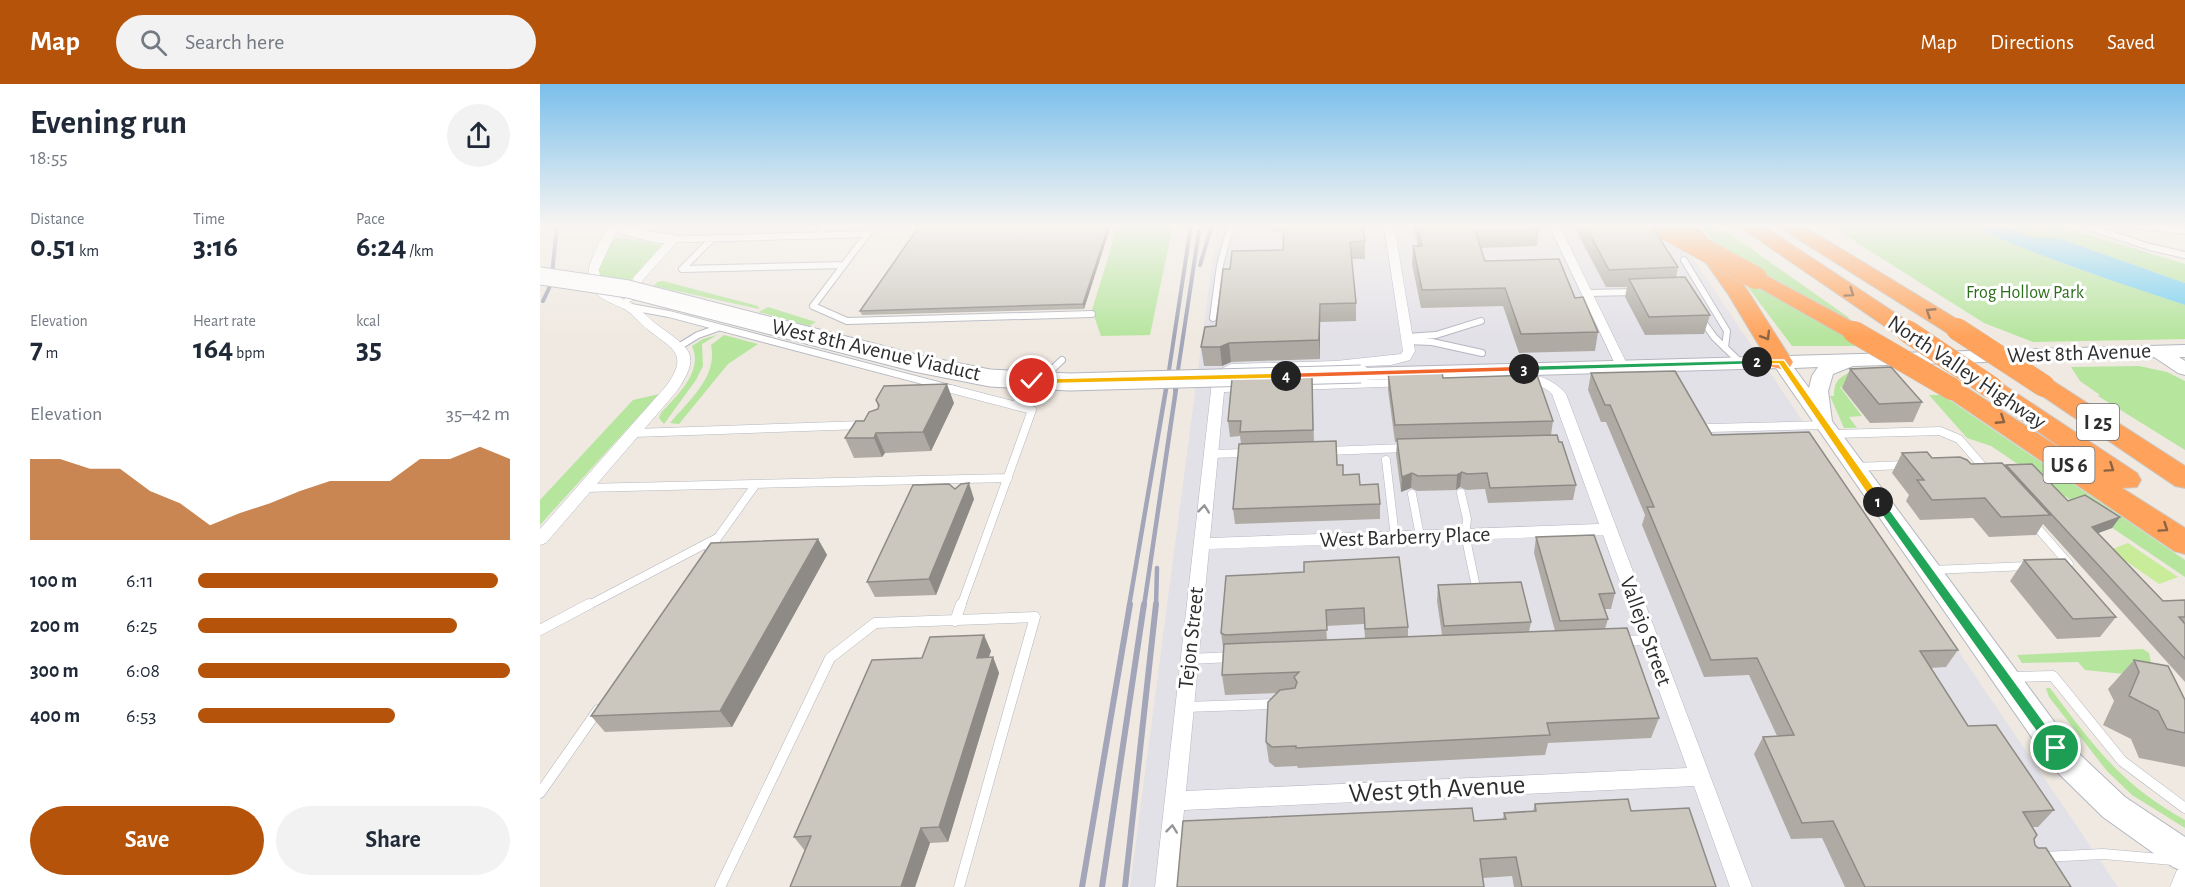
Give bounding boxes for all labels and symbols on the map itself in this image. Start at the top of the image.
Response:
park label: Frog Hollow Park [1966,284,2085,302]
one-way arrow [1844,285,1854,297]
one-way arrow [1926,309,1937,320]
street label: North Valley Highway [1884,311,2051,433]
street label: West 8th Avenue Viaduct [769,315,983,385]
one-way arrow [1758,330,1770,340]
street label: West 8th Avenue [2007,339,2151,367]
pin: 2 [1742,347,1772,377]
pin: 3 [1509,354,1539,384]
pin [1006,355,1057,406]
pin: 4 [1271,361,1301,391]
road number: I 25 [2077,404,2119,440]
one-way arrow [1995,413,2005,425]
road number: US 6 [2044,447,2095,483]
one-way arrow [2103,461,2114,472]
pin: 1 [1863,487,1893,517]
one-way arrow [1198,505,1210,514]
one-way arrow [2157,521,2168,532]
street label: West Barberry Place [1319,523,1491,551]
street label: Vallejo Street [1616,573,1676,689]
street label: Tejon Street [1175,586,1207,690]
pin [2030,722,2081,773]
street label: West 9th Avenue [1348,771,1526,807]
one-way arrow [1165,824,1178,833]

